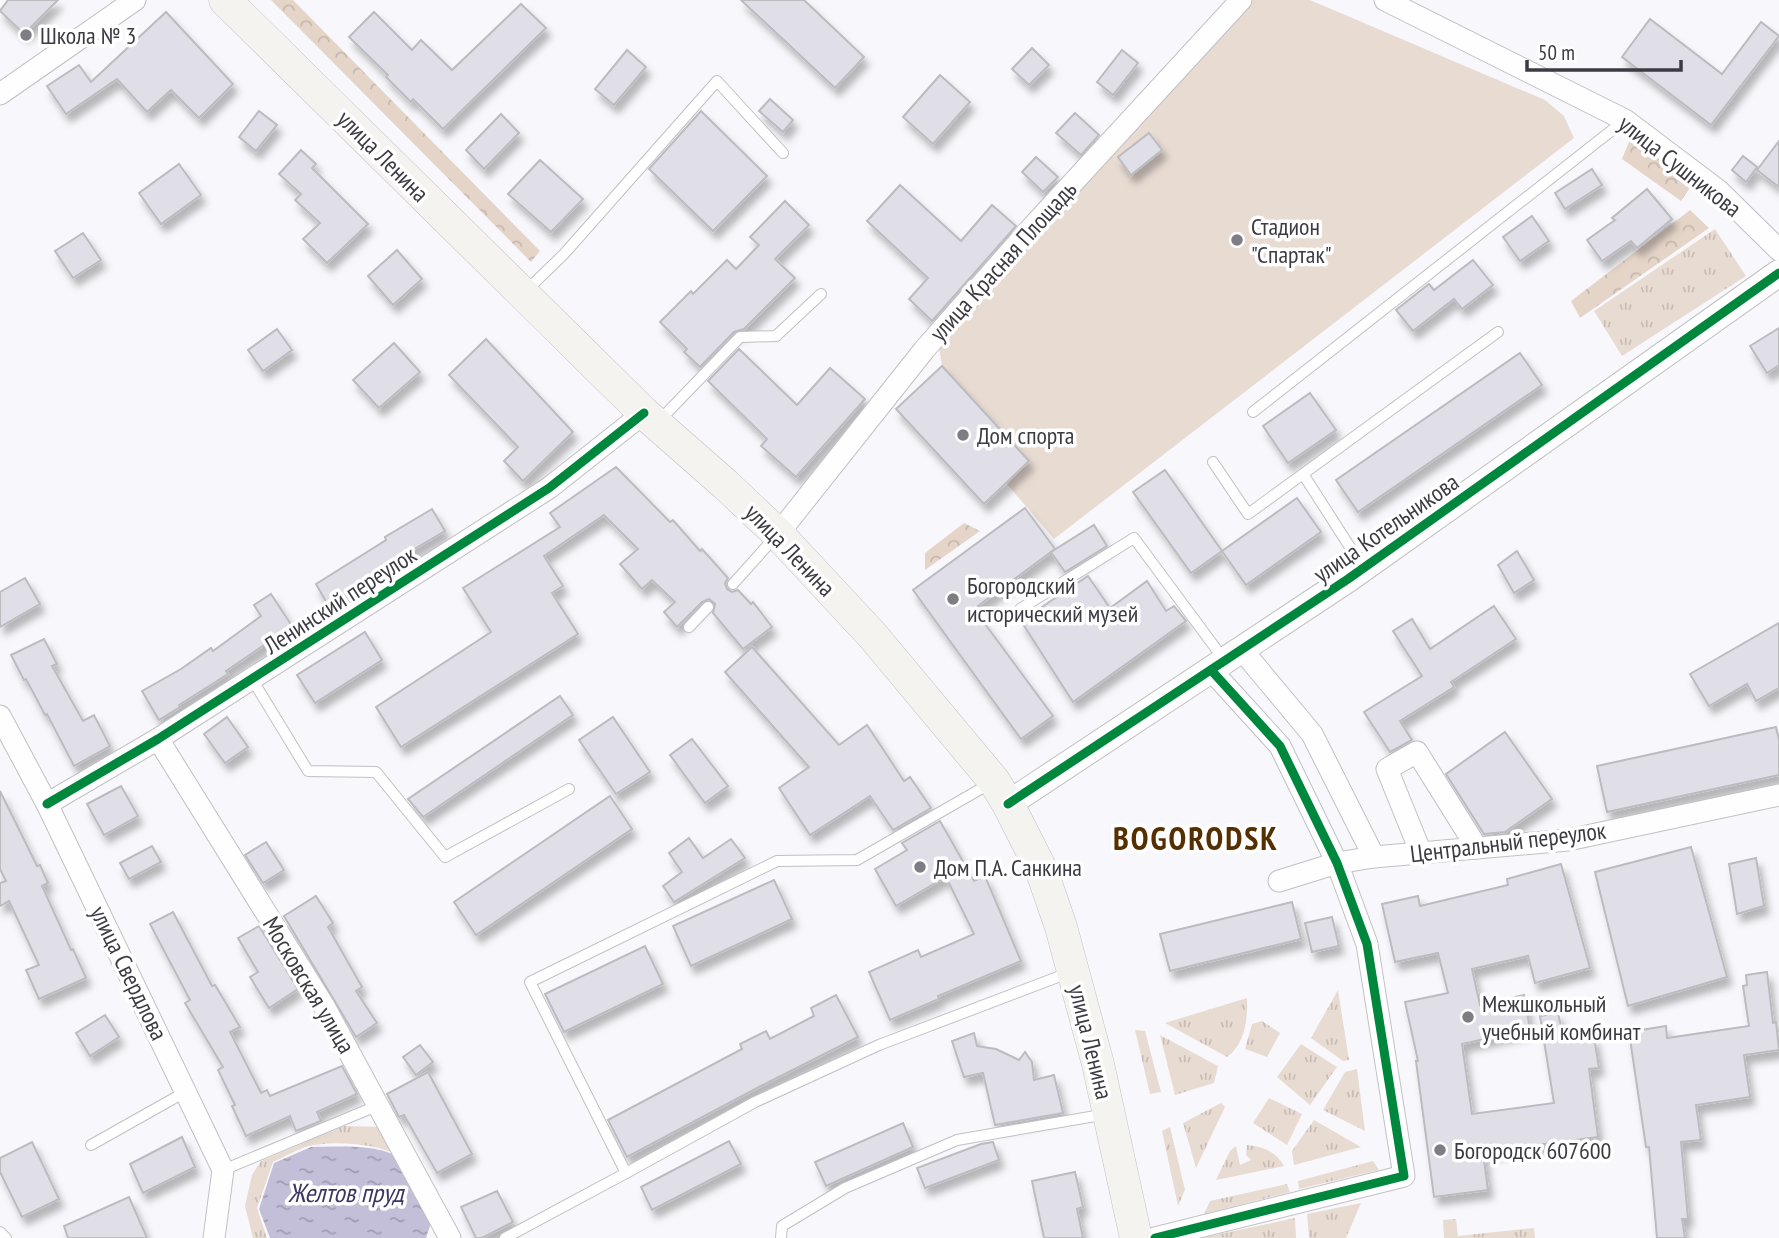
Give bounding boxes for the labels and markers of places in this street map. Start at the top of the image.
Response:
place label: Школа № 3 [40,20,136,51]
marker: Школа № 3 [18,27,34,43]
place label: Стадион "Спартак" [1251,211,1332,270]
marker: Стадион "Спартак" [1229,232,1245,248]
place label: Дом спорта [977,420,1074,451]
marker: Дом спорта [955,427,971,443]
place label: Богородский исторический музей [967,570,1138,629]
marker: Богородский исторический музей [945,591,961,607]
place label: Дом П.А. Санкина [934,852,1082,883]
marker: Дом П.А. Санкина [912,859,928,875]
place label: Межшкольный учебный комбинат [1482,988,1641,1047]
marker: Межшкольный учебный комбинат [1460,1009,1476,1025]
place label: Богородск 607600 [1454,1135,1611,1166]
marker: Богородск 607600 [1432,1142,1448,1158]

